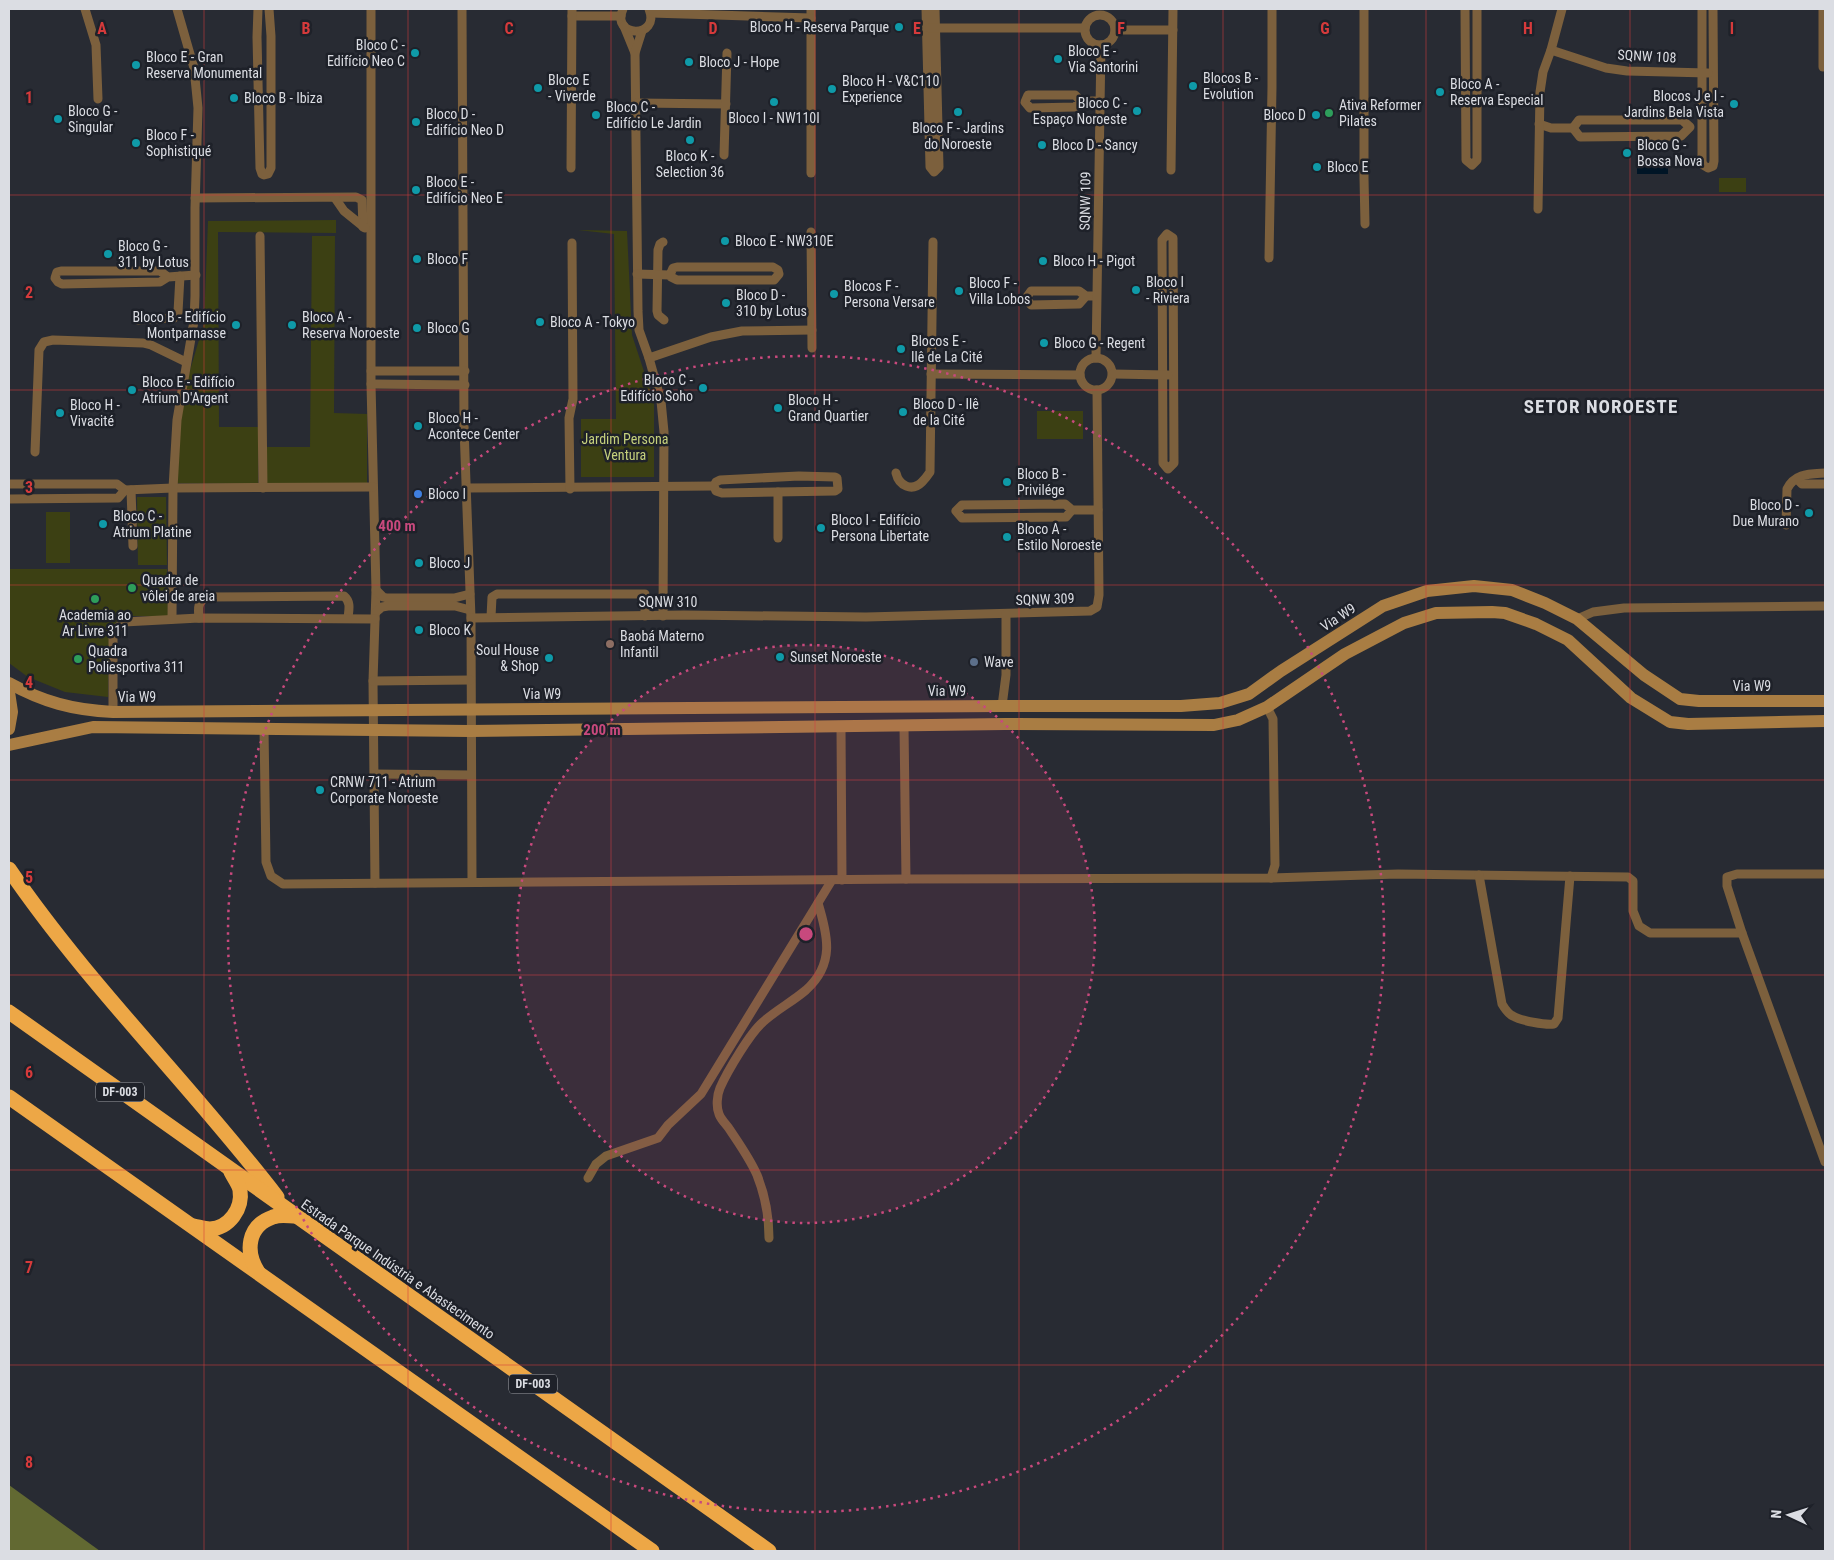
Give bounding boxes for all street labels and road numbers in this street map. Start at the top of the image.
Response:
street label: SQNW 108 [1617,46,1677,66]
street label: SQNW 109 [1076,171,1094,231]
street label: SQNW 309 [1015,590,1075,608]
street label: SQNW 310 [639,594,698,610]
street label: Via W9 [1317,600,1359,634]
street label: Via W9 [1733,678,1771,694]
street label: Via W9 [928,683,966,699]
street label: Via W9 [523,686,561,702]
street label: Via W9 [118,689,156,705]
road number: DF-003 [96,1082,144,1102]
street label: Estrada Parque Indústria e Abastecimento [298,1196,498,1342]
road number: DF-003 [509,1375,557,1394]

